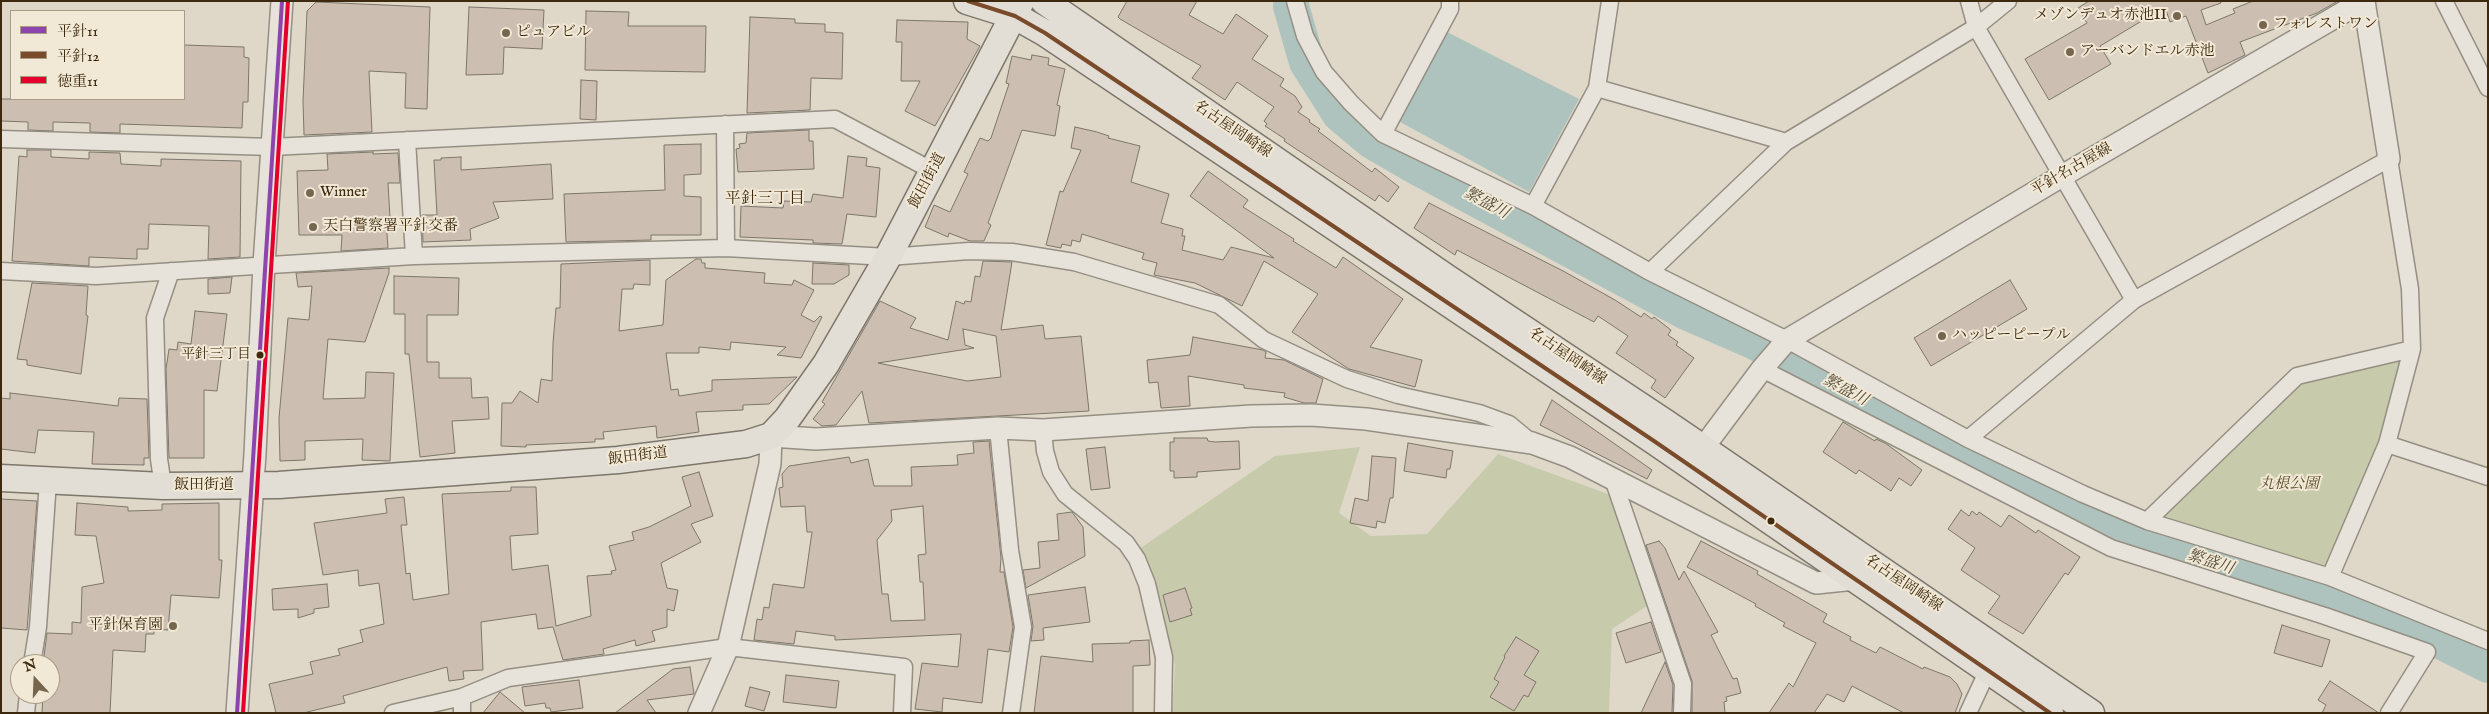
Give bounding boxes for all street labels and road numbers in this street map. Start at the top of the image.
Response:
street label: 名古屋岡崎線 [1190,97,1274,163]
street label: 平針名古屋線 [2029,140,2115,200]
street label: 飯田街道 [906,150,950,212]
street label: 名古屋岡崎線 [1525,324,1609,390]
street label: 飯田街道 [607,444,669,470]
street label: 飯田街道 [174,477,234,495]
street label: 名古屋岡崎線 [1861,551,1945,617]

